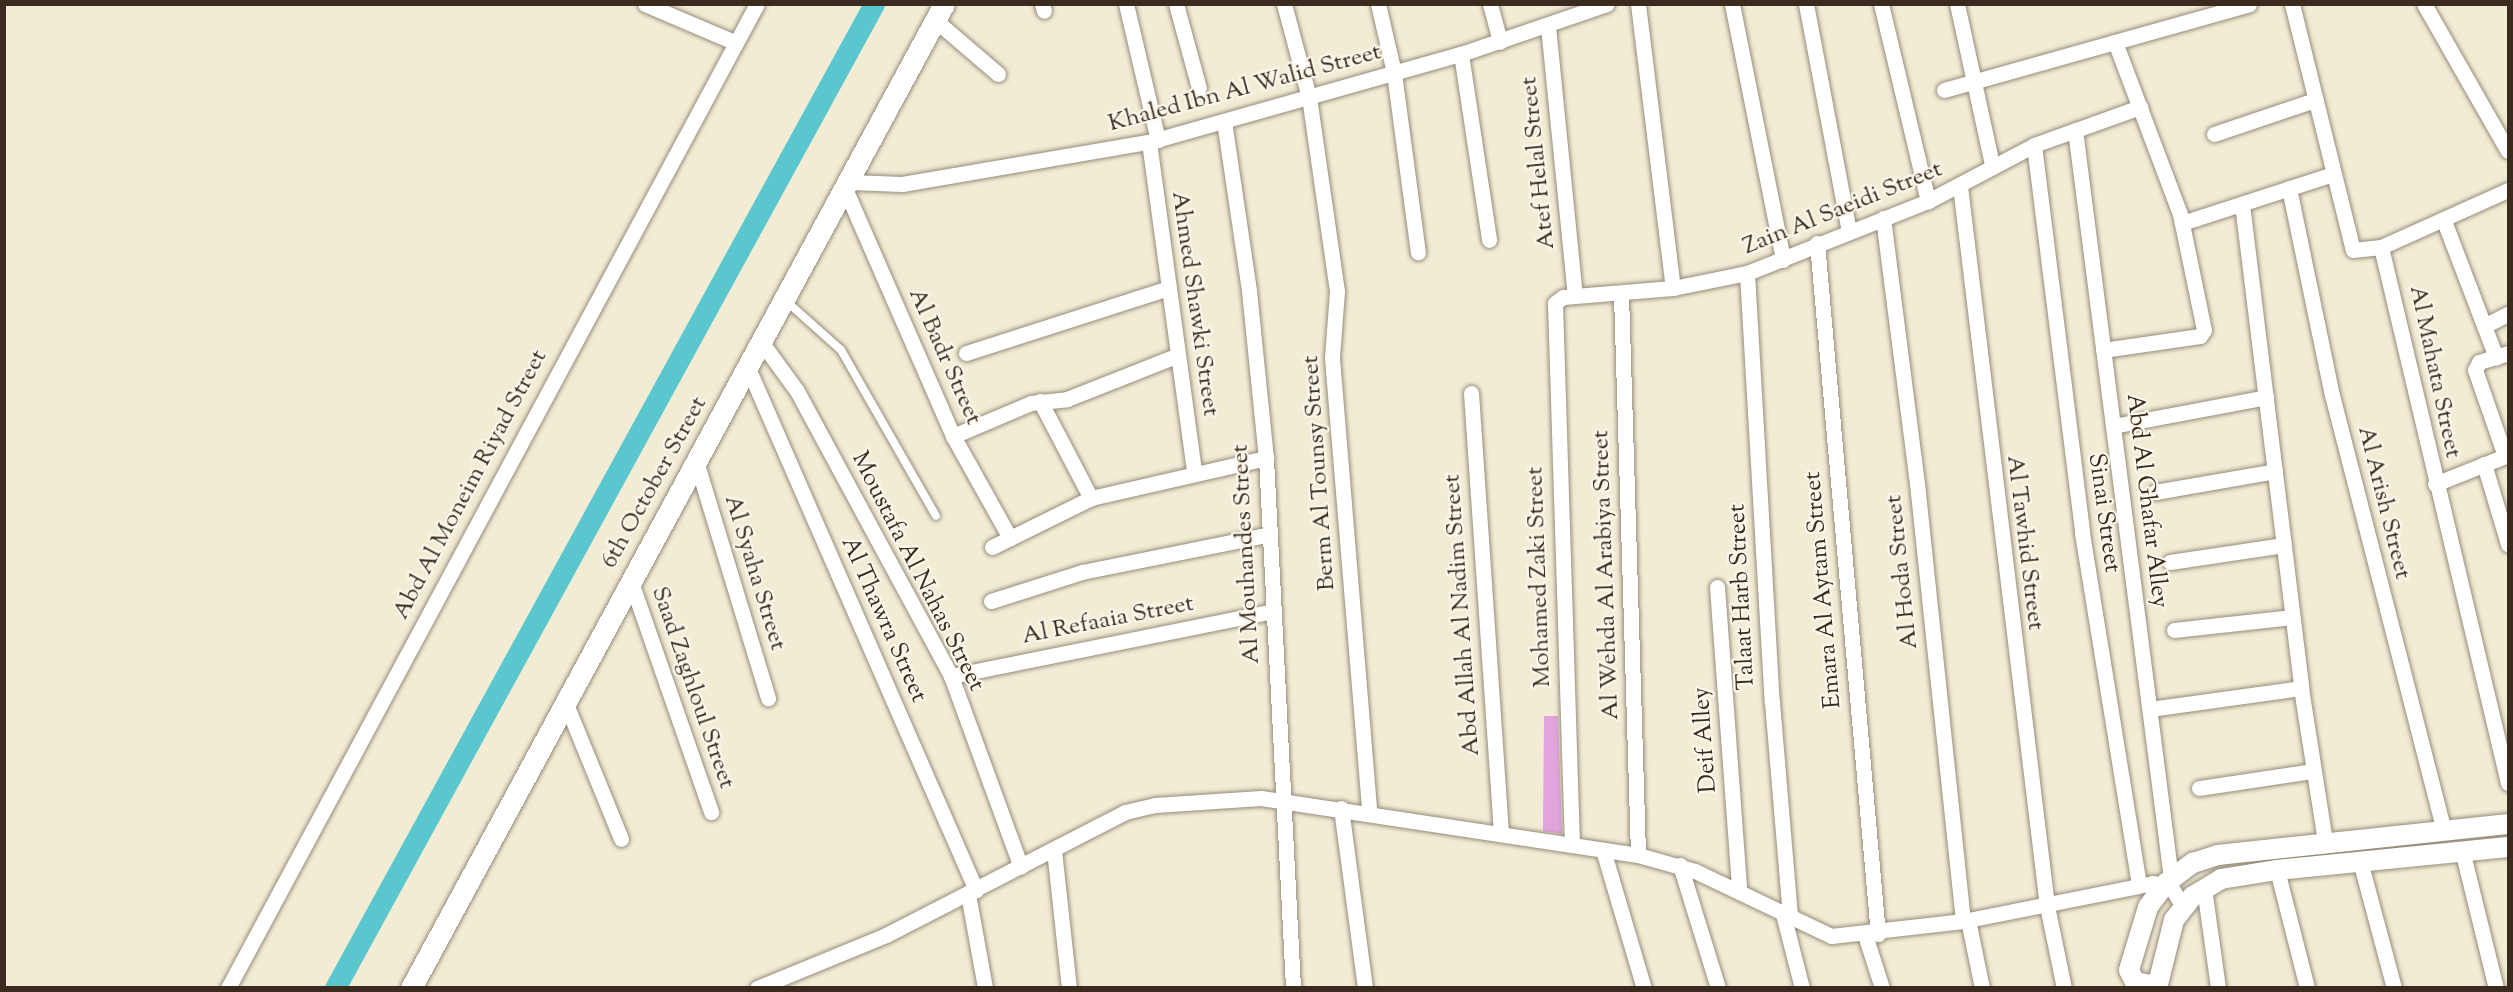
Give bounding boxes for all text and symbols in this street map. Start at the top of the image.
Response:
street label: Khaled Ibn Al Walid Street [1105,39,1385,139]
street label: Atef Helal Street [1516,75,1562,251]
street label: Zain Al Saeidi Street [1739,156,1947,262]
street label: Ahmed Shawki Street [1164,190,1224,418]
street label: Al Mahata Street [2402,283,2466,461]
street label: Al Badr Street [901,284,987,430]
street label: Abd Al Moneim Riyad Street [388,345,554,625]
street label: Berm Al Tounsy Street [1297,354,1343,592]
street label: 6th October Street [596,392,714,574]
street label: Abd Al Ghafar Alley [2119,392,2173,610]
street label: Al Arish Street [2350,423,2416,583]
street label: Al Wehda Al Arabiya Street [1588,429,1626,721]
street label: Al Mouhandes Street [1227,443,1267,665]
street label: Moustafa Al Nahas Street [844,447,990,697]
street label: Sinai Street [2080,451,2126,575]
street label: Al Tawhid Street [1999,454,2049,632]
street label: Mohamed Zaki Street [1522,466,1558,688]
street label: Emara Al Aytam Street [1799,470,1849,710]
street label: Abd Allah Al Nadim Street [1439,473,1487,757]
street label: Al Syaha Street [717,492,791,654]
street label: Al Hoda Street [1881,493,1925,651]
street label: Talaat Harb Street [1724,503,1762,691]
street label: Al Thawra Street [834,533,932,707]
street label: Saad Zaghloul Street [644,583,740,793]
street label: Al Refaaia Street [1020,590,1196,652]
street label: Deif Alley [1688,686,1724,794]

